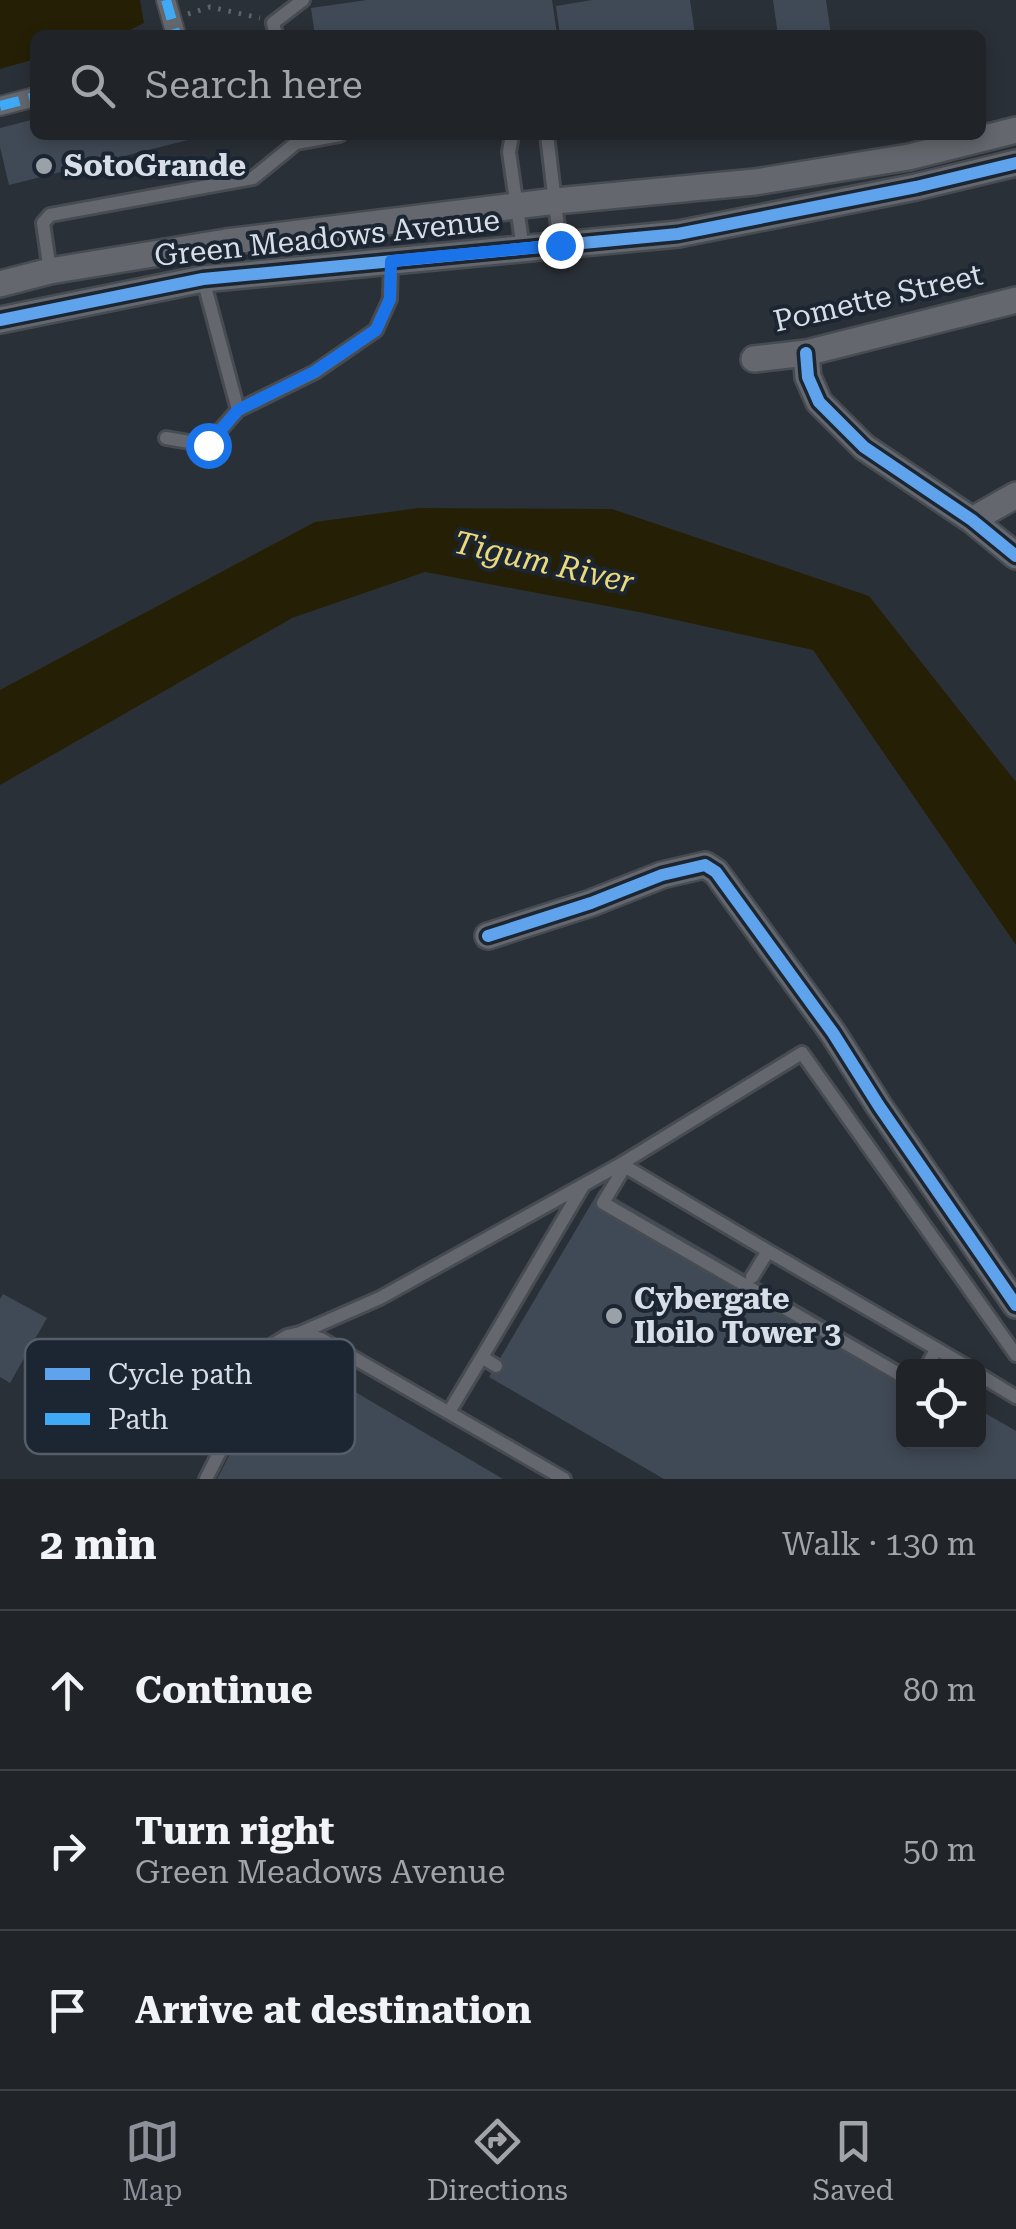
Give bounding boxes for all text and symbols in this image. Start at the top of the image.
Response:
search box [30,30,986,140]
icon: search [65,58,120,113]
text: Search here [145,63,363,107]
place label: SotoGrande [64,148,246,183]
marker: SotoGrande [33,155,55,177]
street label: Green Meadows Avenue [152,202,501,273]
route end [538,223,584,269]
street label: Pomette Street [770,256,986,339]
route start [186,423,232,469]
water label: Tigum River [450,523,638,601]
place label: Cybergate Iloilo Tower 3 [634,1281,841,1350]
marker: Cybergate Iloilo Tower 3 [603,1305,625,1327]
legend [25,1339,355,1454]
text: Cycle path [108,1358,253,1391]
map controls [896,1359,986,1449]
button: locate [896,1359,986,1449]
text: Path [108,1403,169,1436]
text: 2 min [40,1520,157,1569]
text: Walk · 130 m [782,1525,976,1563]
icon: ahead [40,1663,95,1718]
text: Continue [135,1668,313,1712]
text: 80 m [903,1671,976,1709]
text: Turn right [135,1809,334,1853]
icon: right [40,1823,95,1878]
text: 50 m [903,1831,976,1869]
text: Green Meadows Avenue [135,1853,505,1891]
icon: arrive [40,1983,95,2038]
text: Arrive at destination [135,1988,531,2032]
tab: Map [122,2114,182,2207]
tab: Directions [427,2114,568,2207]
tab: Saved [812,2114,894,2207]

